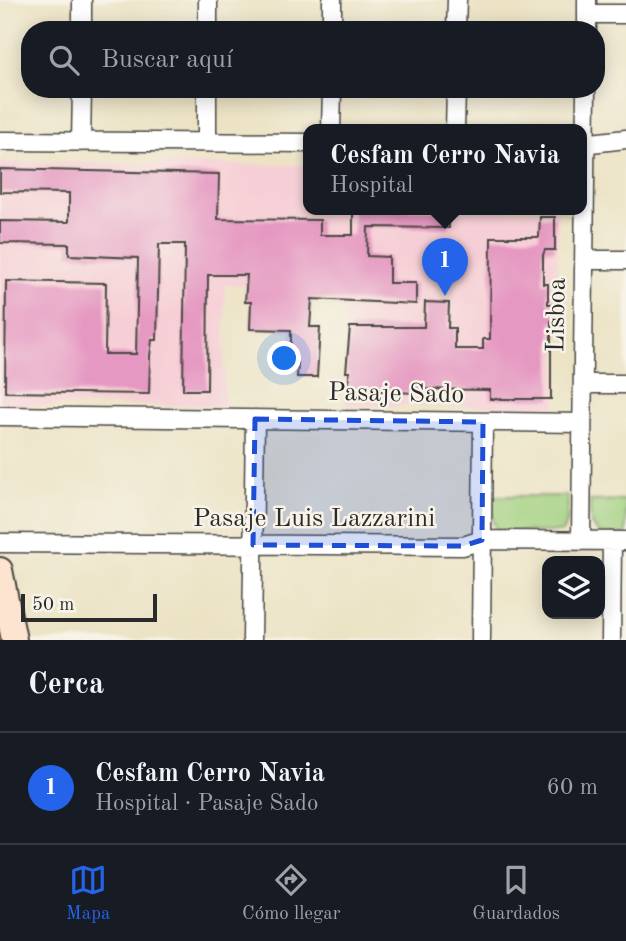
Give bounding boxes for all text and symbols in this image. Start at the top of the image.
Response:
search box [21,21,605,98]
icon: search [45,41,83,79]
text: Buscar aquí [101,47,233,73]
popup [303,124,587,215]
text: Cesfam Cerro Navia [330,143,560,169]
text: Hospital [330,174,413,197]
pin: 1 [422,238,468,296]
street label: Lisboa [543,277,571,353]
your location [267,341,301,375]
street label: Pasaje Sado [328,380,464,408]
street label: Pasaje Luis Lazzarini [193,506,435,532]
map controls [542,556,605,619]
button: layers [542,556,605,619]
scale bar [21,591,158,623]
text: 50 m [32,596,74,615]
text: Cerca [28,670,104,700]
text: Cesfam Cerro Navia [95,761,325,787]
text: 1 [44,776,58,799]
text: 60 m [547,776,598,799]
text: Hospital · Pasaje Sado [95,792,318,815]
tab: Mapa [66,861,110,926]
tab: Cómo llegar [242,861,341,926]
tab: Guardados [472,861,560,926]

